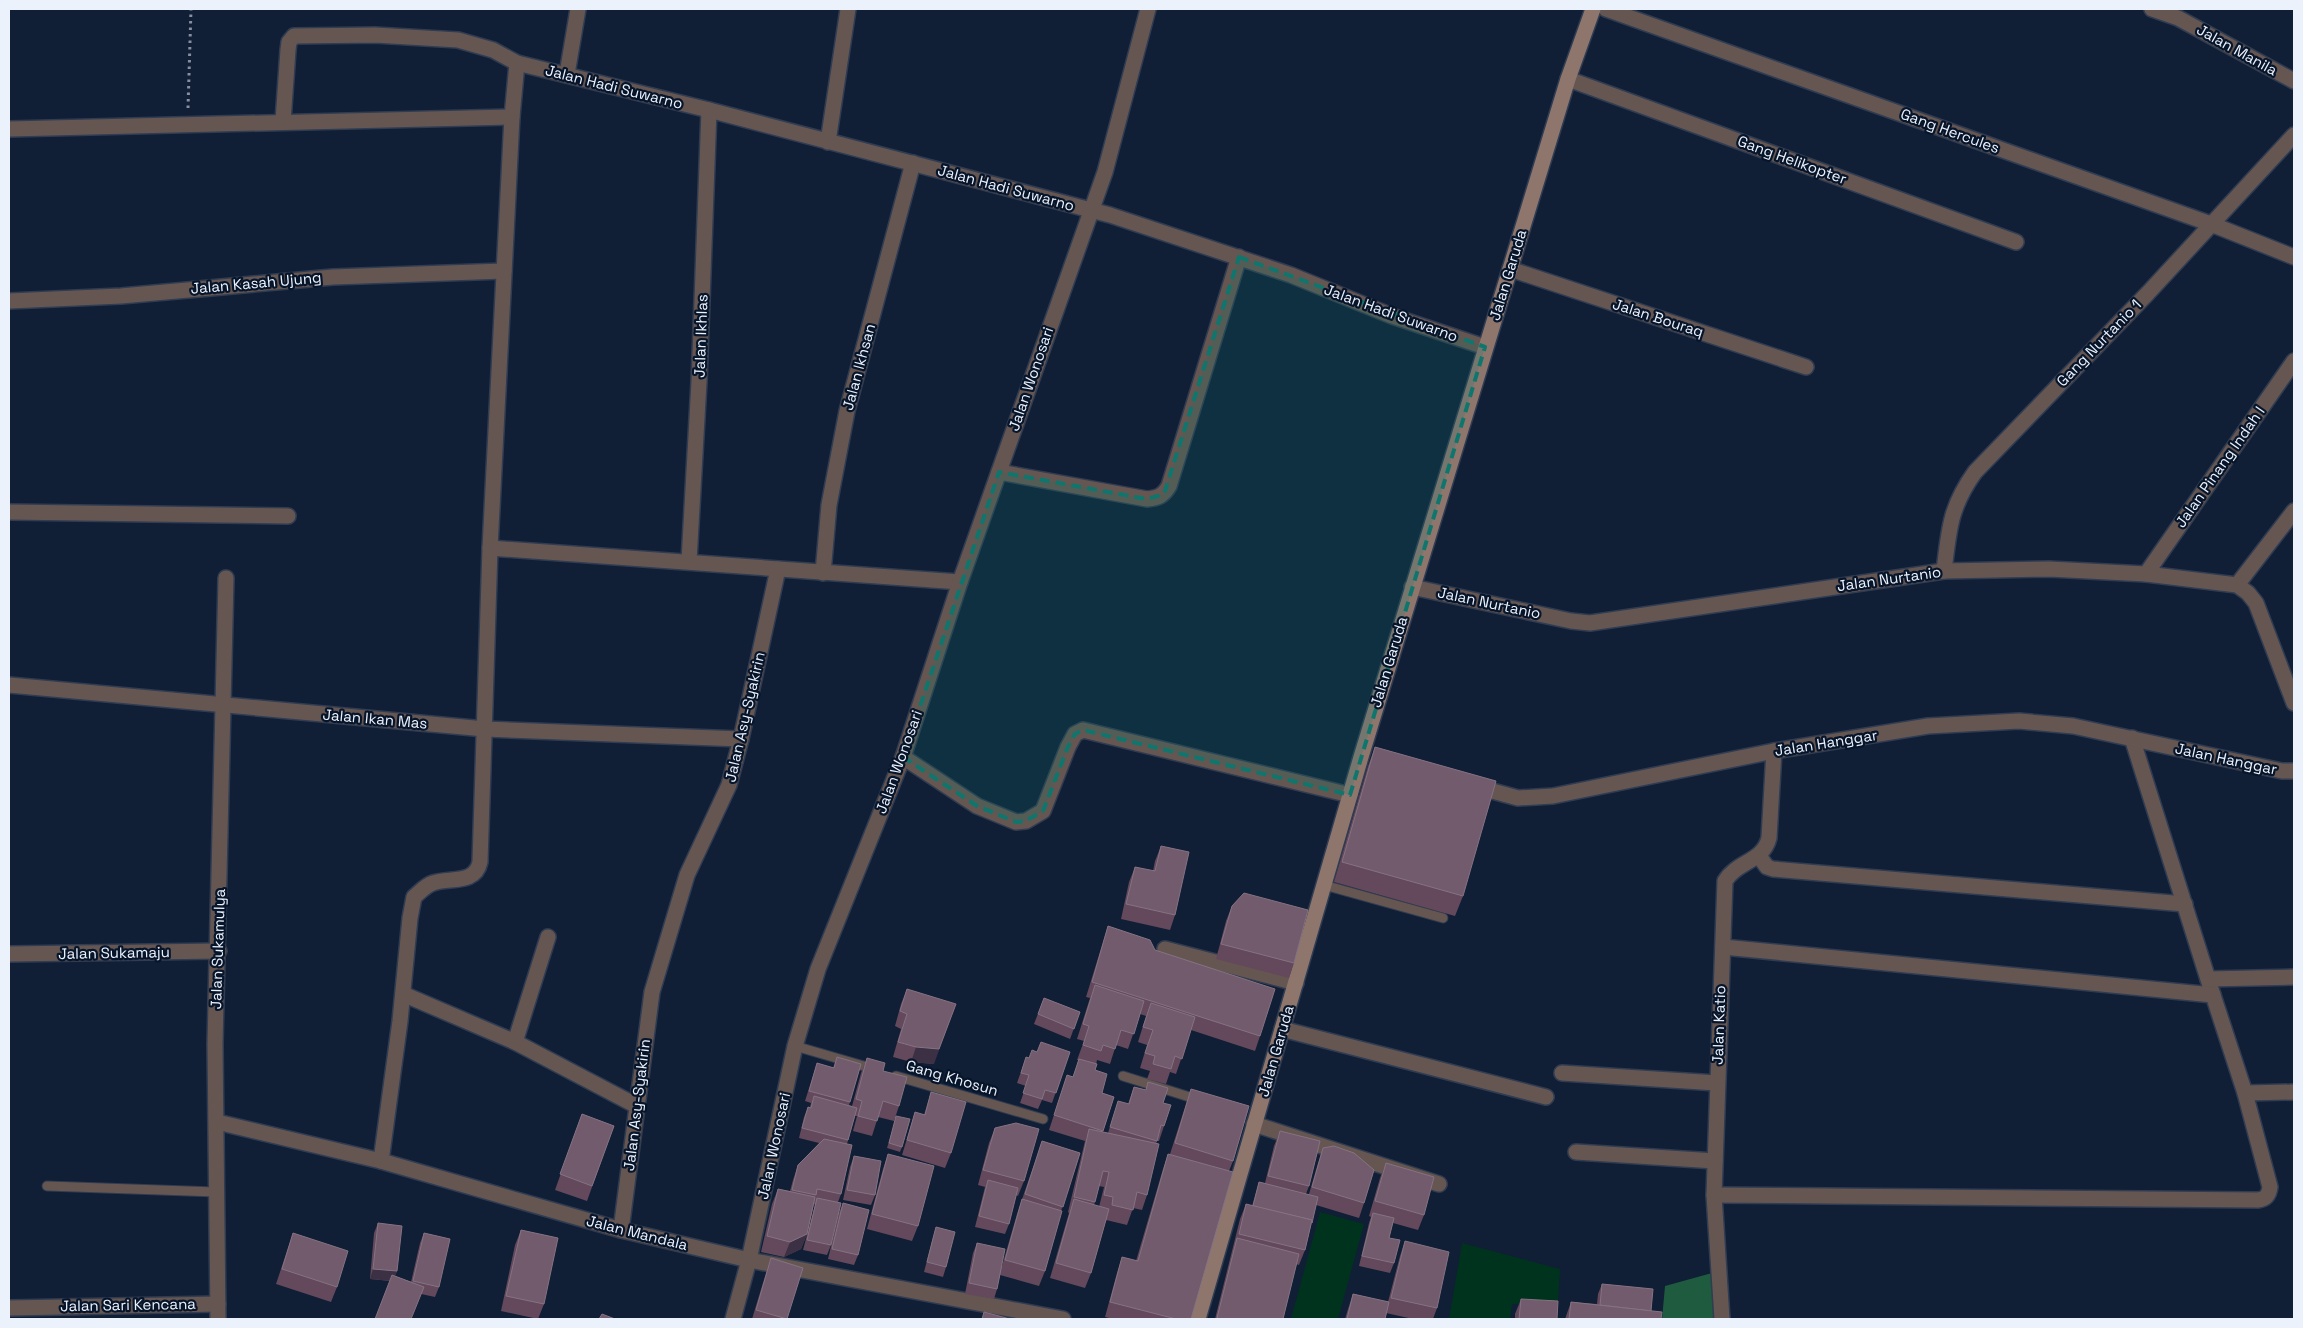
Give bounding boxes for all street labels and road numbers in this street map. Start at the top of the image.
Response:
street label: Jalan Manila [2194,20,2281,80]
street label: Jalan Hadi Suwarno [543,60,685,113]
street label: Gang Hercules [1898,104,2002,157]
street label: Gang Helikopter [1735,131,1850,188]
street label: Jalan Hadi Suwarno [936,160,1077,215]
street label: Jalan Garuda [1485,227,1530,323]
street label: Jalan Kasah Ujung [190,267,322,298]
street label: Jalan Hadi Suwarno [1322,279,1461,346]
street label: Jalan Ikhlas [690,294,711,378]
street label: Jalan Bouraq [1610,294,1706,341]
street label: Gang Nurtanio 1 [2052,295,2145,390]
street label: Jalan Ikhsan [838,321,879,412]
street label: Jalan Wonosari [1004,324,1057,433]
street label: Jalan Pinang Indah I [2171,402,2269,531]
street label: Jalan Nurtanio [1836,562,1942,595]
street label: Jalan Nurtanio [1436,582,1542,623]
street label: Jalan Garuda [1366,614,1411,710]
street label: Jalan Asy-Syakirin [720,650,769,784]
street label: Jalan Ikan Mas [322,704,428,733]
street label: Jalan Wonosari [871,707,926,816]
street label: Jalan Hanggar [1773,725,1879,760]
street label: Jalan Hanggar [2173,738,2279,779]
street label: Jalan Sukamulya [206,888,229,1010]
street label: Jalan Sukamaju [58,942,170,963]
street label: Jalan Katio [1708,985,1729,1065]
street label: Jalan Garuda [1253,1003,1298,1099]
street label: Jalan Asy-Syakirin [619,1038,654,1172]
street label: Gang Khosun [904,1055,1000,1100]
street label: Jalan Wonosari [753,1091,794,1201]
street label: Jalan Mandala [584,1211,690,1254]
street label: Jalan Sari Kencana [60,1294,196,1315]

